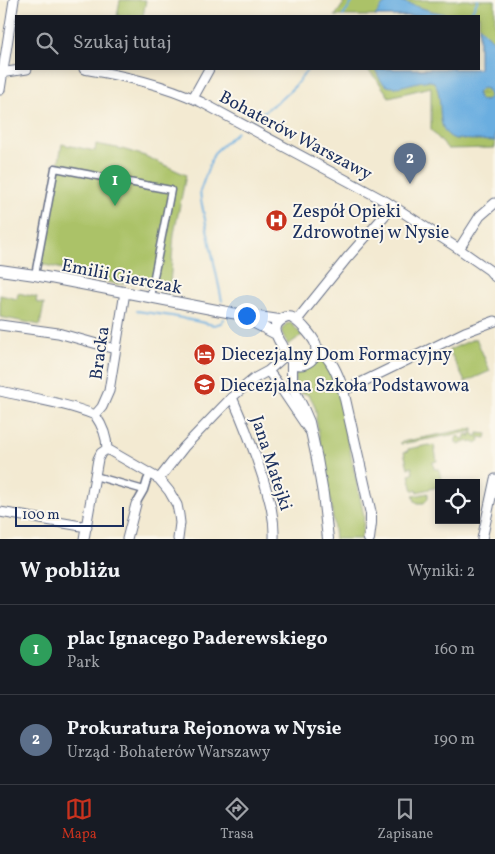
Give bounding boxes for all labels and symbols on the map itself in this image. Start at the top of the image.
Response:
street label: Bohaterów Warszawy [214,85,377,187]
pin: 2 [394,143,426,184]
pin: 1 [99,165,131,206]
place label: Zespół Opieki Zdrowotnej w Nysie [292,200,449,246]
hospital icon: Zespół Opieki Zdrowotnej w Nysie [264,209,288,233]
street label: Emilii Gierczak [59,254,184,301]
your location [234,303,260,329]
street label: Bracka [84,325,117,382]
hotel icon: Diecezjalny Dom Formacyjny [193,342,217,366]
place label: Diecezjalny Dom Formacyjny [221,343,452,368]
school or university icon: Diecezjalna Szkoła Podstawowa [192,373,216,397]
place label: Diecezjalna Szkoła Podstawowa [220,374,470,399]
street label: Jana Matejki [243,413,298,514]
scale bar [15,504,124,527]

